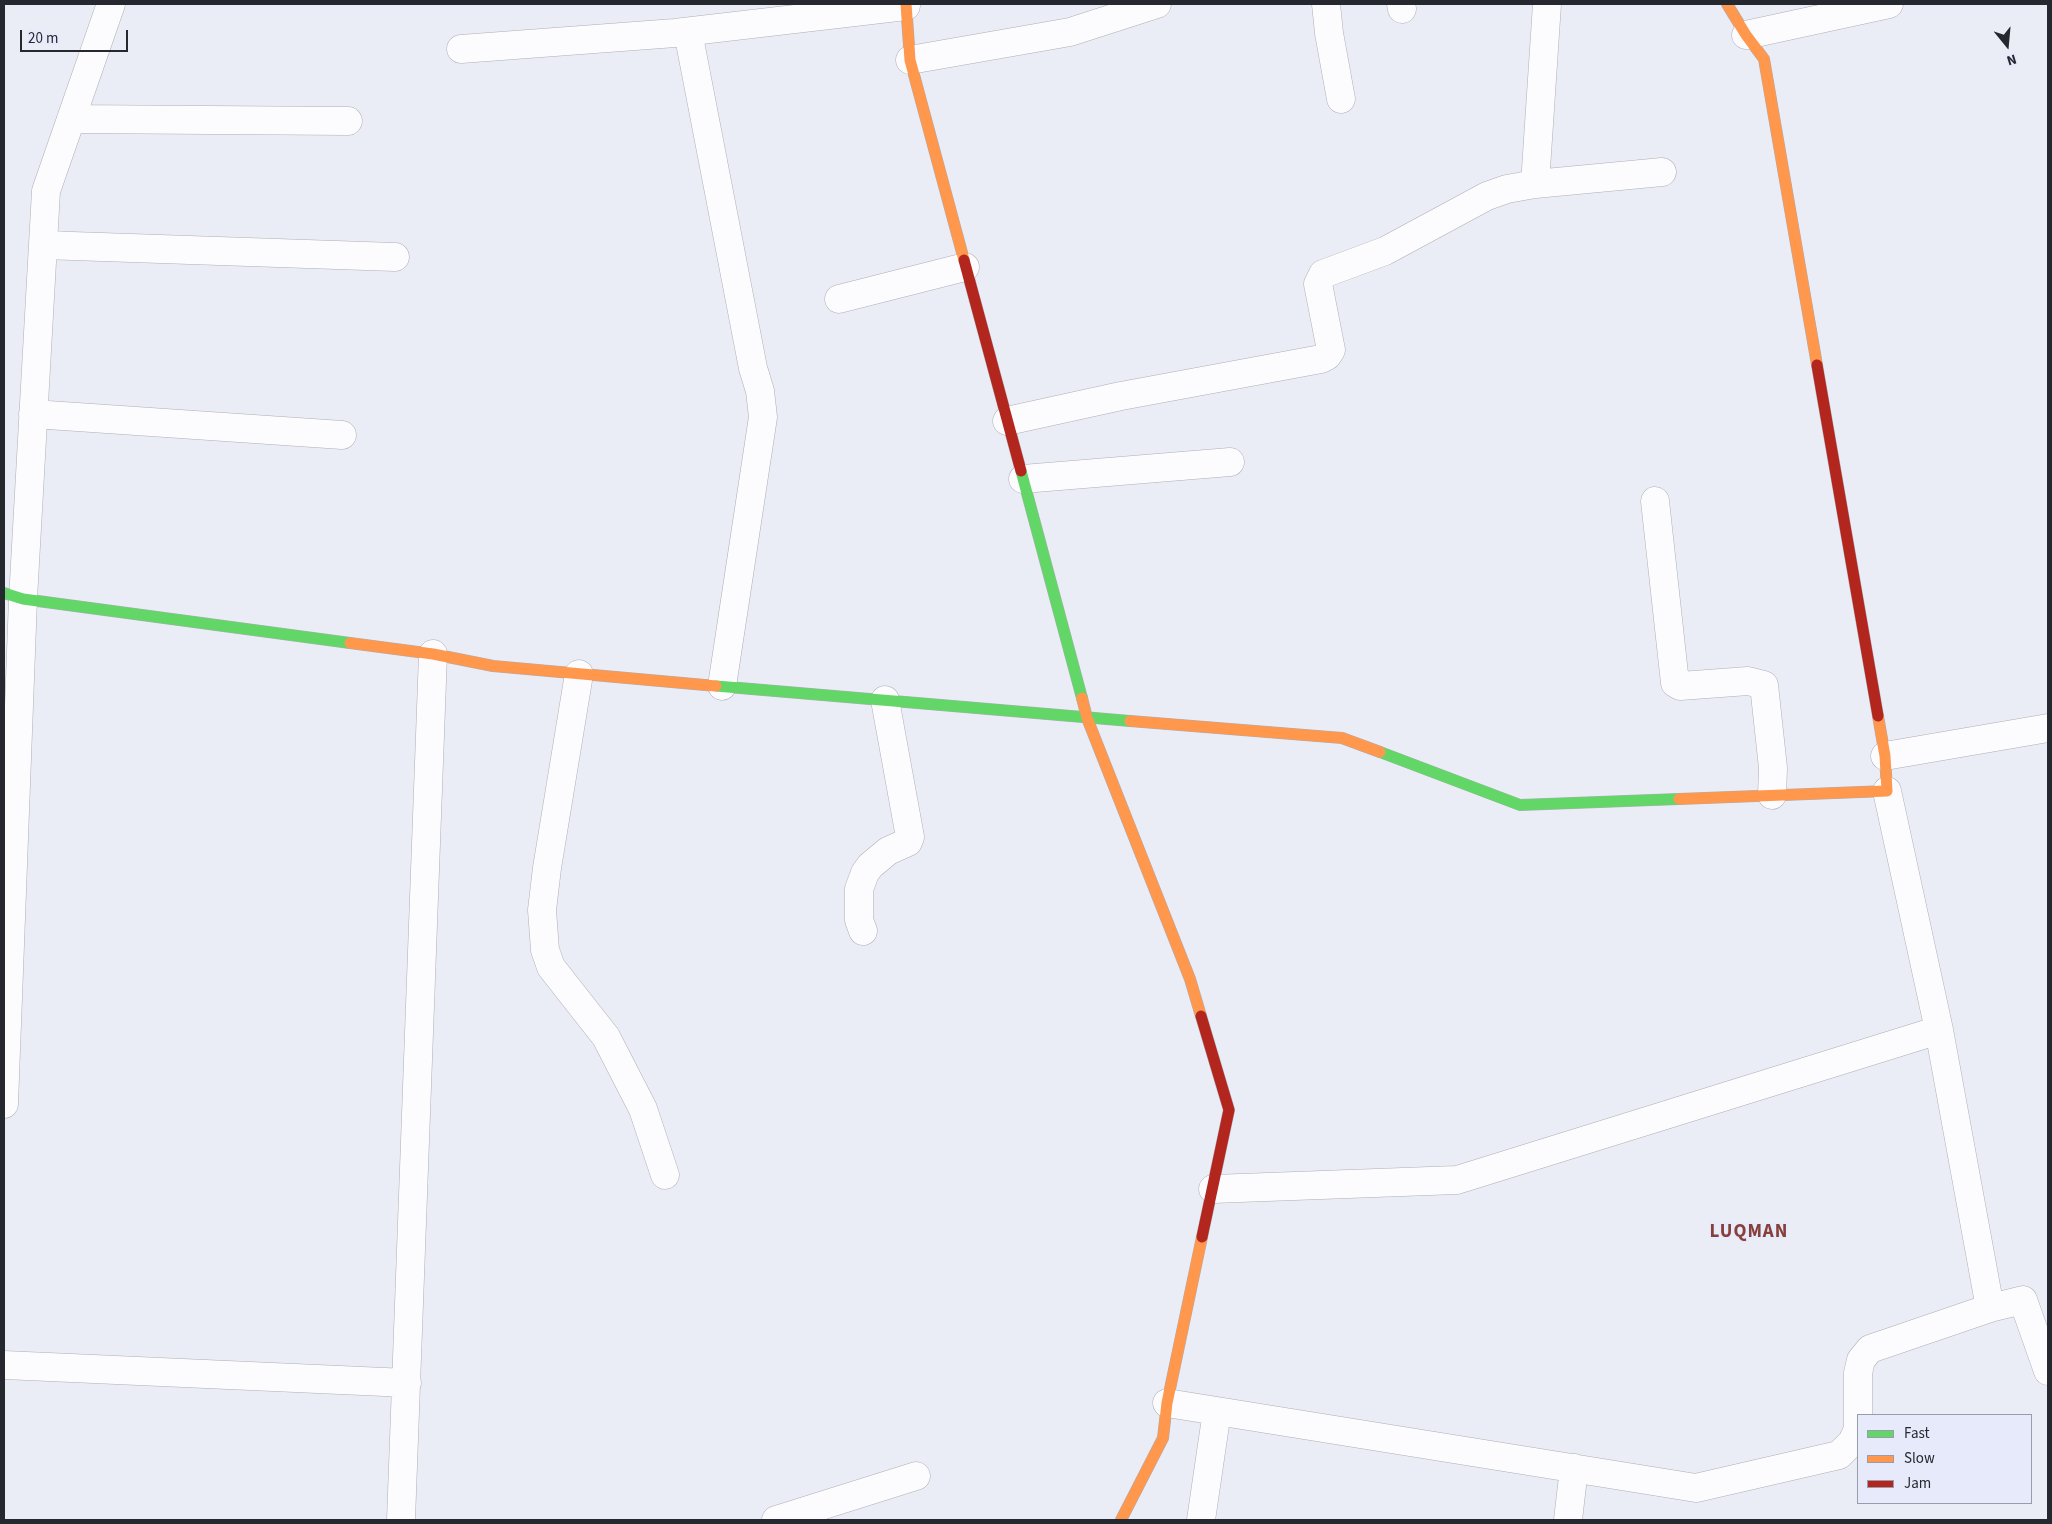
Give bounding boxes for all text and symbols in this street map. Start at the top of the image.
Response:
scale bar [22,20,130,52]
north arrow [1982,20,2032,70]
text: 20 m [28,28,58,49]
text: N [2004,48,2019,70]
district label: LUQMAN [1709,1222,1789,1244]
legend [1857,1414,2032,1504]
text: Fast [1904,1423,1930,1444]
text: Slow [1904,1448,1935,1469]
text: Jam [1904,1473,1931,1494]

